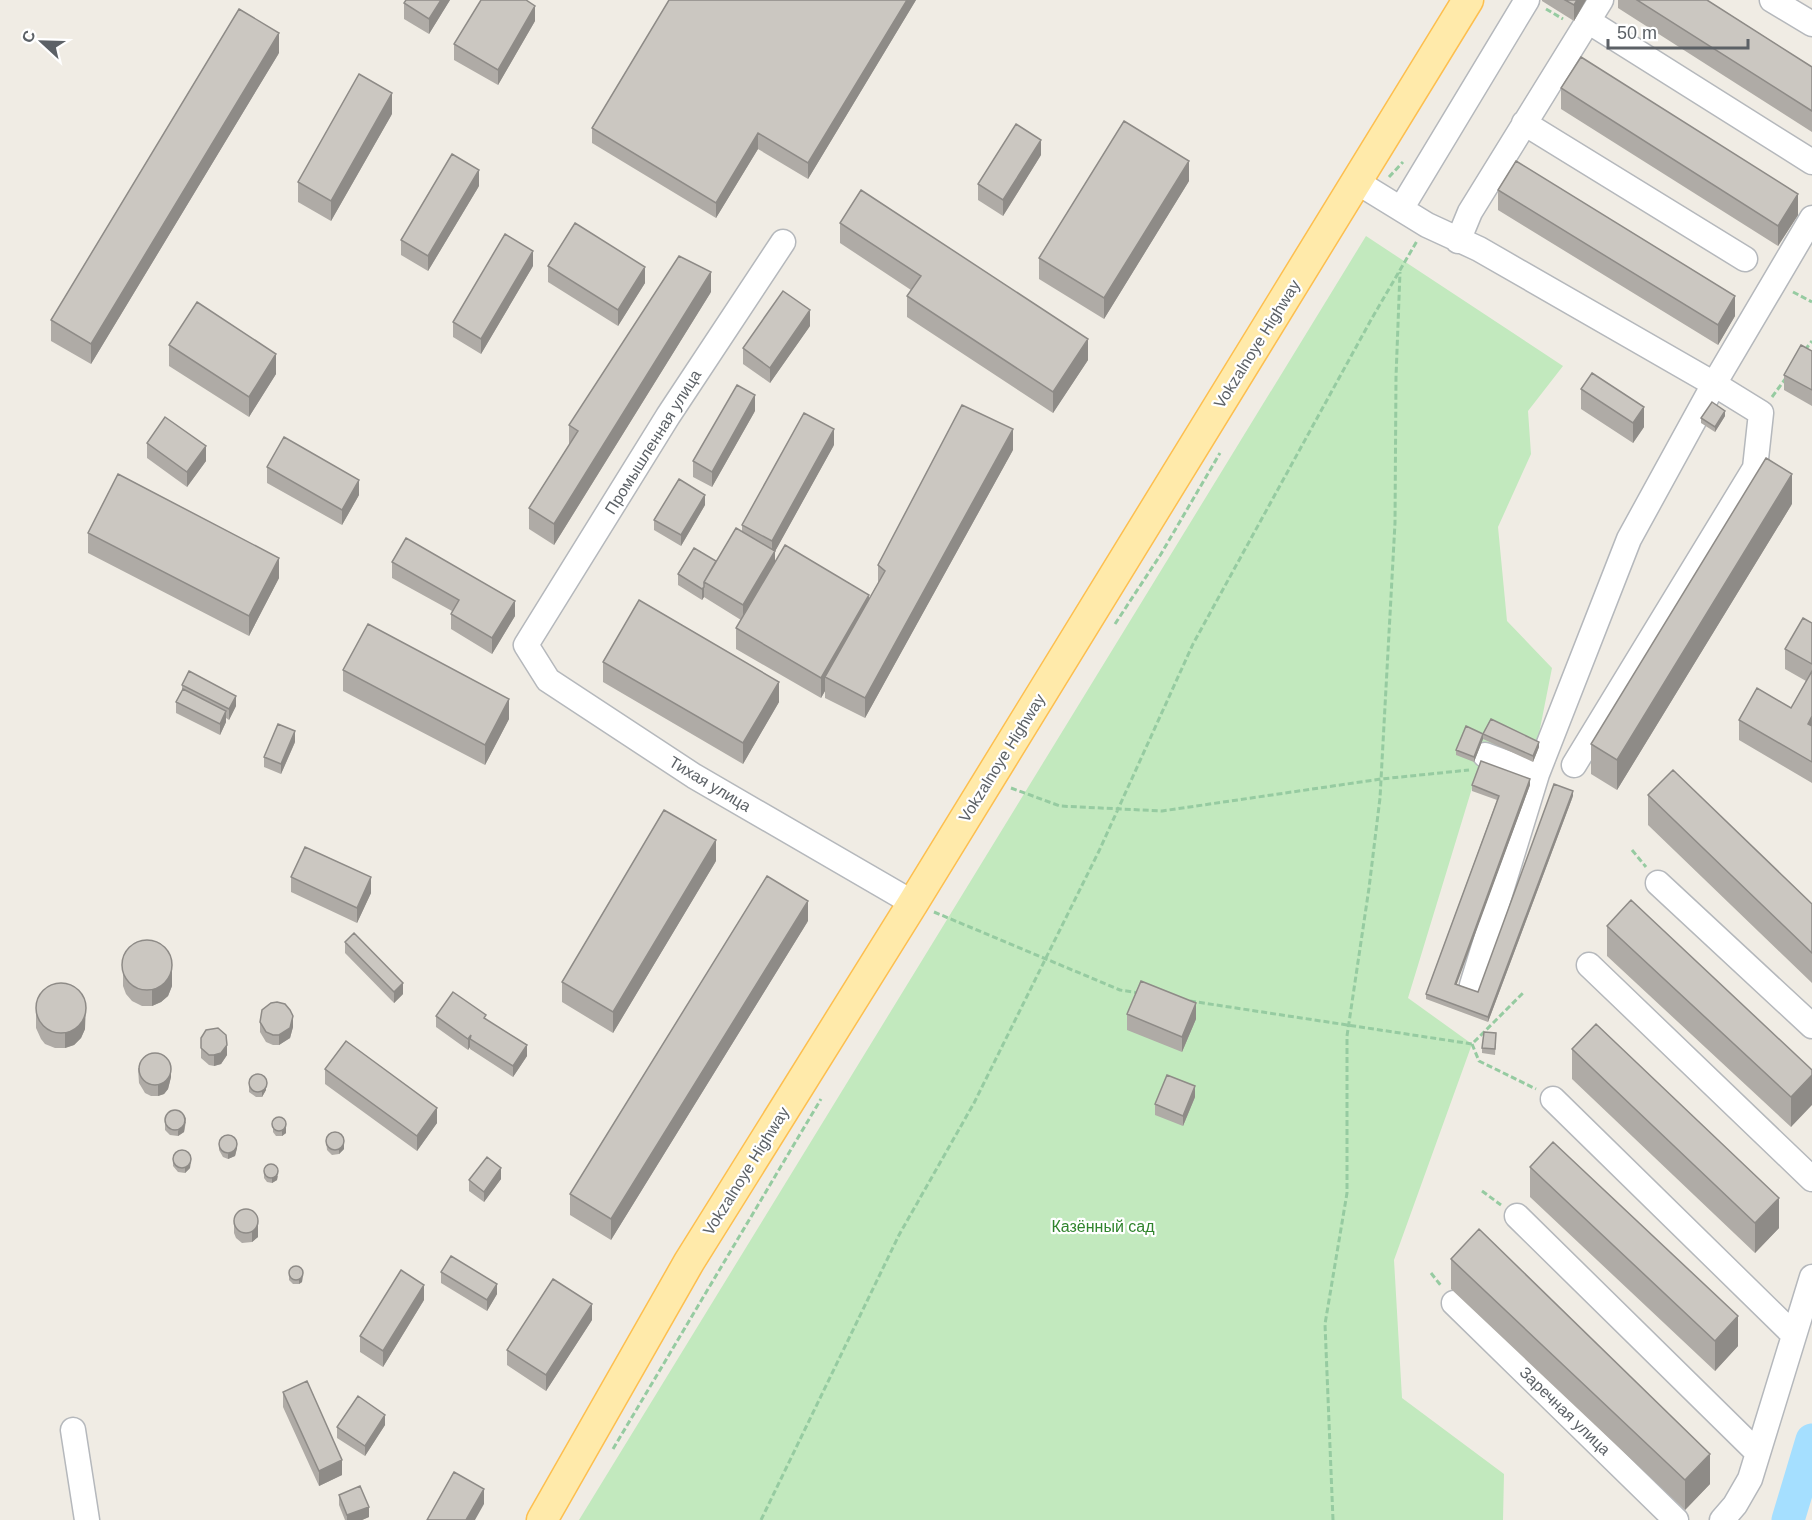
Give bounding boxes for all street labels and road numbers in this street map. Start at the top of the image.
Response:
street label: Vokzalnoye Highway [1211,277,1303,411]
street label: Промышленная улица [602,367,704,517]
street label: Vokzalnoye Highway [956,691,1048,825]
street label: Тихая улица [666,753,754,815]
street label: Vokzalnoye Highway [700,1104,792,1238]
street label: Заречная улица [1516,1364,1614,1459]

